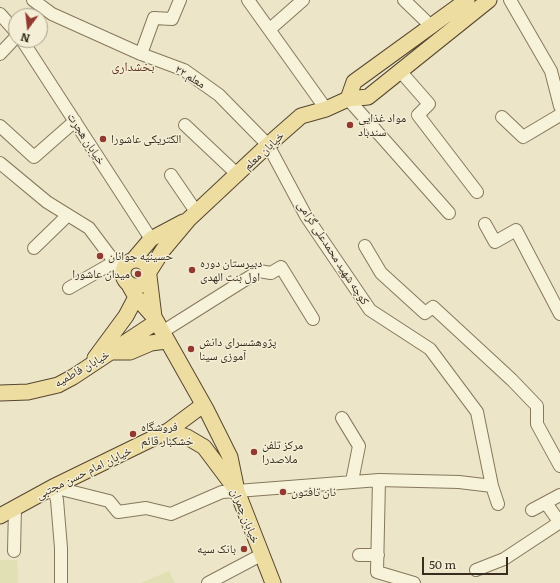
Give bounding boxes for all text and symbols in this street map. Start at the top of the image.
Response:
north arrow [8,8,48,48]
text: N [19,30,32,48]
district label: بخشداری [111,59,155,75]
street label: معلم ۲۲ [172,62,208,92]
street label: خیابان هجرت [64,110,108,168]
place label: مواد غذایی سندباد [358,111,406,139]
marker: مواد غذایی سندباد [345,120,355,130]
street label: خیابان معلم [241,129,287,173]
place label: الکتریکی عاشورا [111,132,181,146]
marker: الکتریکی عاشورا [98,134,108,144]
street label: کوچه شهید محمدعلی گرامی [294,198,372,308]
place label: حسینیه جوانان [108,249,173,263]
marker: حسینیه جوانان [95,251,105,261]
place label: دبیرستان دوره اول بنت الهدی [200,256,262,284]
marker: دبیرستان دوره اول بنت الهدی [187,265,197,275]
place label: میدان عاشورا [72,267,130,281]
marker: میدان عاشورا [133,269,143,279]
place label: پژوهشسرای دانش آموزی سینا [199,335,276,363]
marker: پژوهشسرای دانش آموزی سینا [186,344,196,354]
street label: خیابان فاطمیه [52,347,112,391]
place label: فروشگاه خشکبار قائم [141,420,193,448]
marker: فروشگاه خشکبار قائم [128,429,138,439]
place label: مرکز تلفن ملاصدرا [262,438,303,466]
street label: خیابان امام حسن مجتبی [34,444,134,502]
marker: مرکز تلفن ملاصدرا [249,447,259,457]
place label: نان تافتون [291,485,336,499]
street label: خیابان چمران [227,486,263,546]
marker: نان تافتون [278,487,288,497]
place label: بانک سپه [197,542,236,556]
marker: بانک سپه [239,544,249,554]
scale bar [424,549,510,575]
text: 50 m [429,555,456,573]

